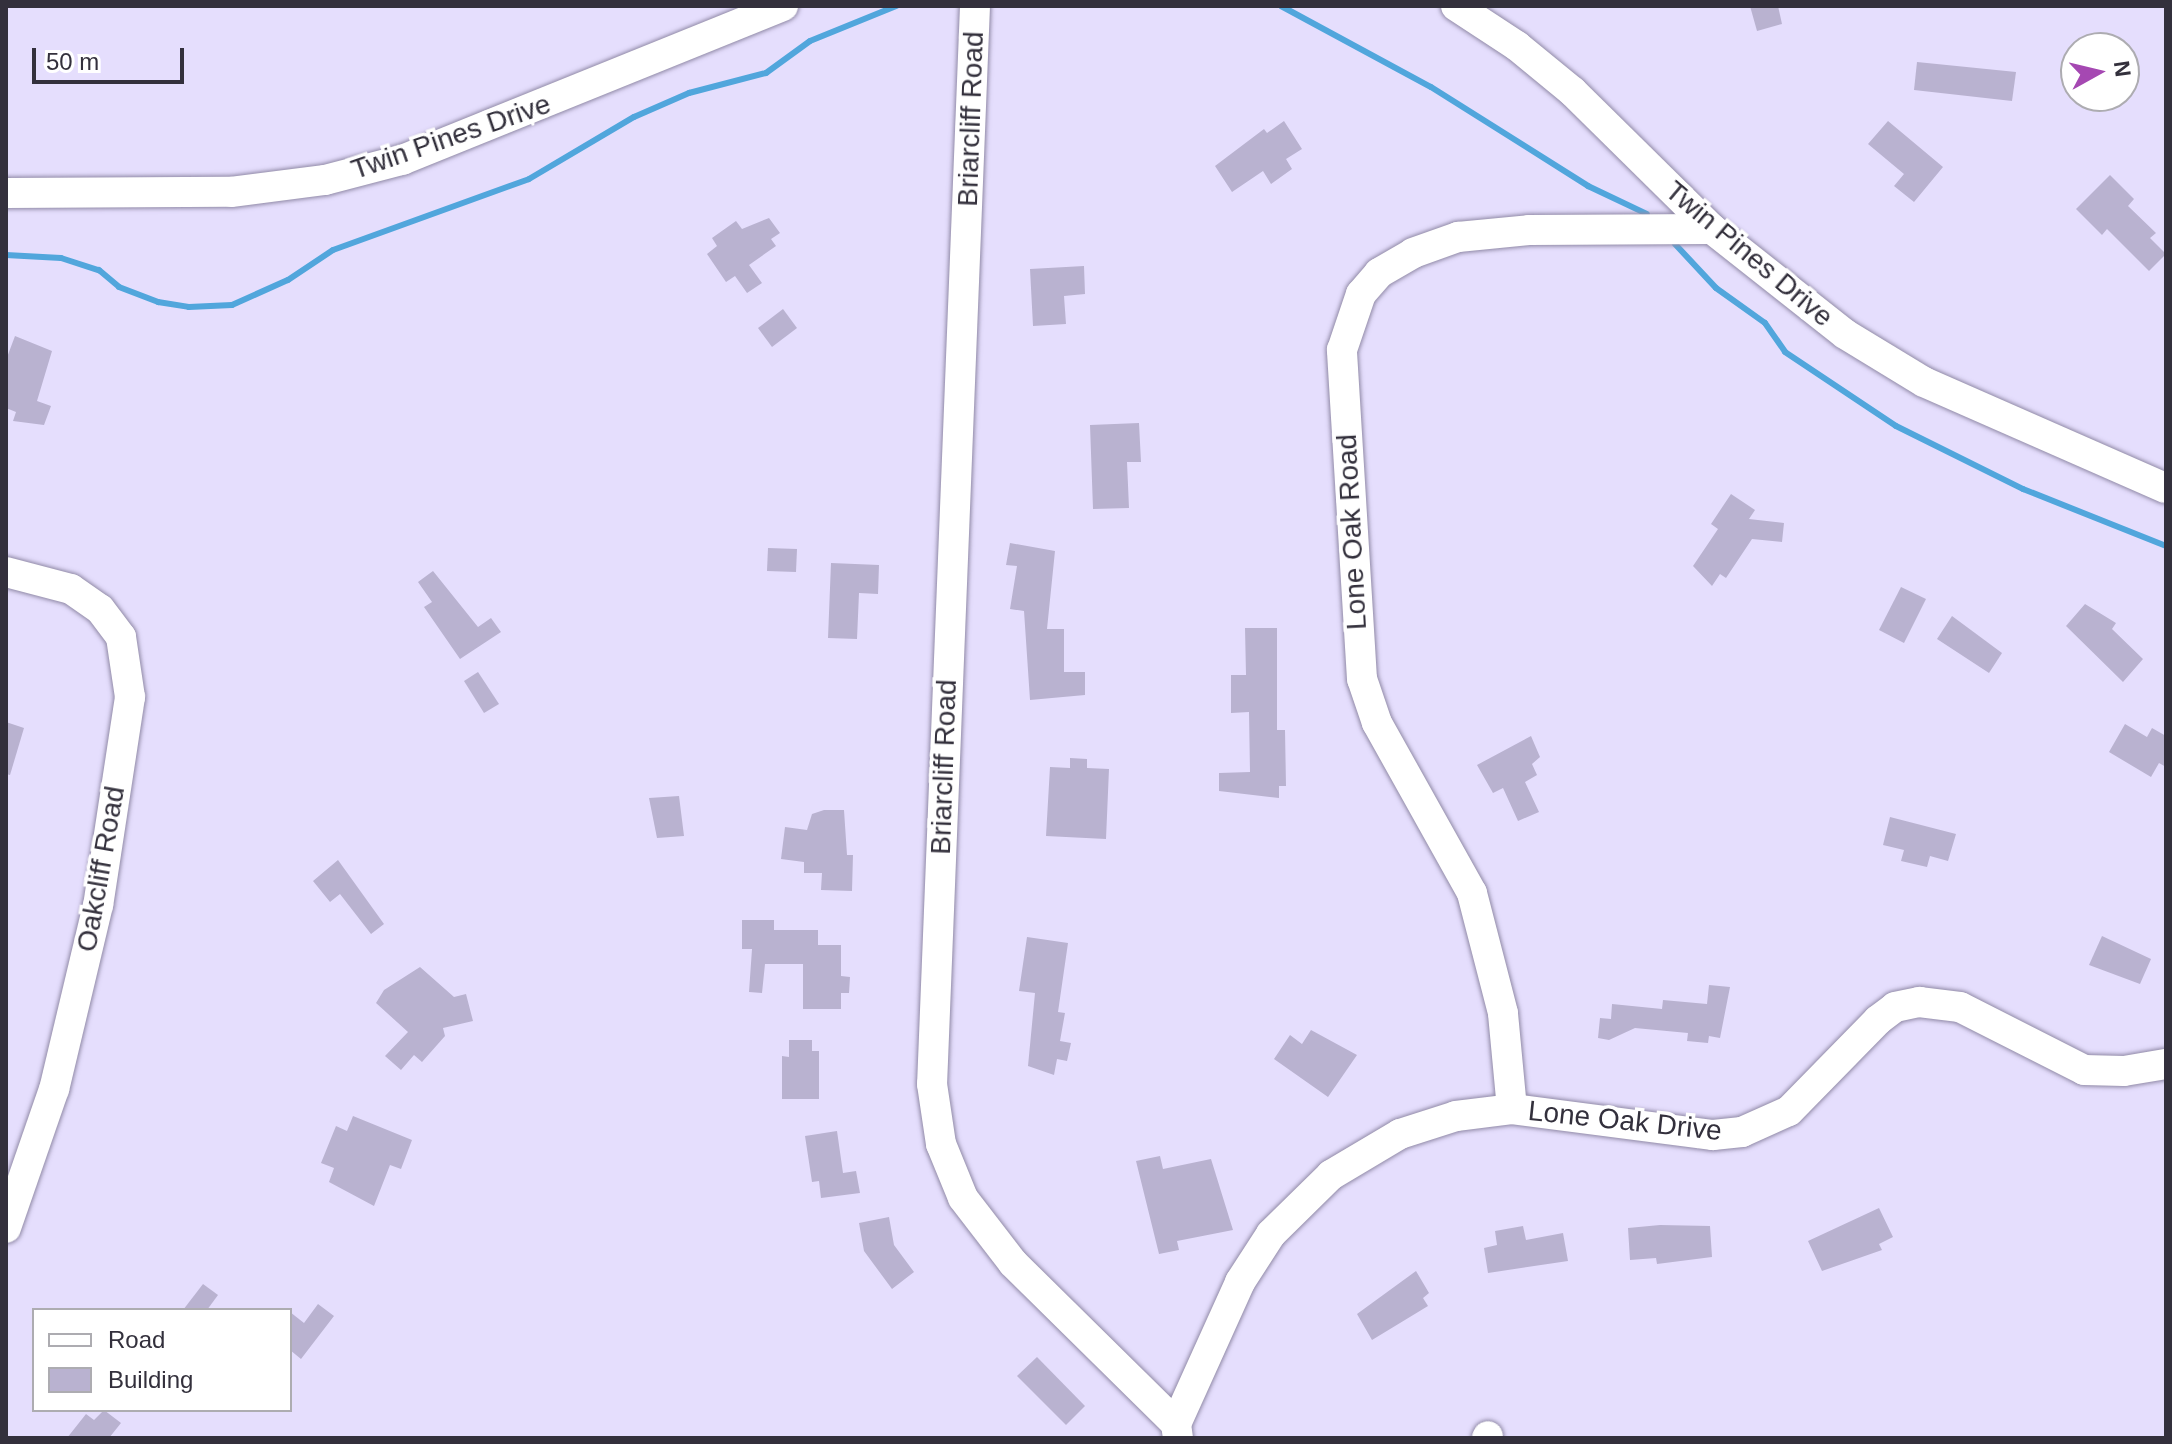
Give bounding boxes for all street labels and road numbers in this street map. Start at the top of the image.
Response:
street label: Briarcliff Road [951,31,991,207]
street label: Twin Pines Drive [347,87,555,187]
street label: Twin Pines Drive [1658,174,1840,334]
street label: Lone Oak Road [1330,433,1374,631]
street label: Briarcliff Road [924,679,964,855]
street label: Oakcliff Road [70,784,132,954]
street label: Lone Oak Drive [1527,1094,1723,1148]

